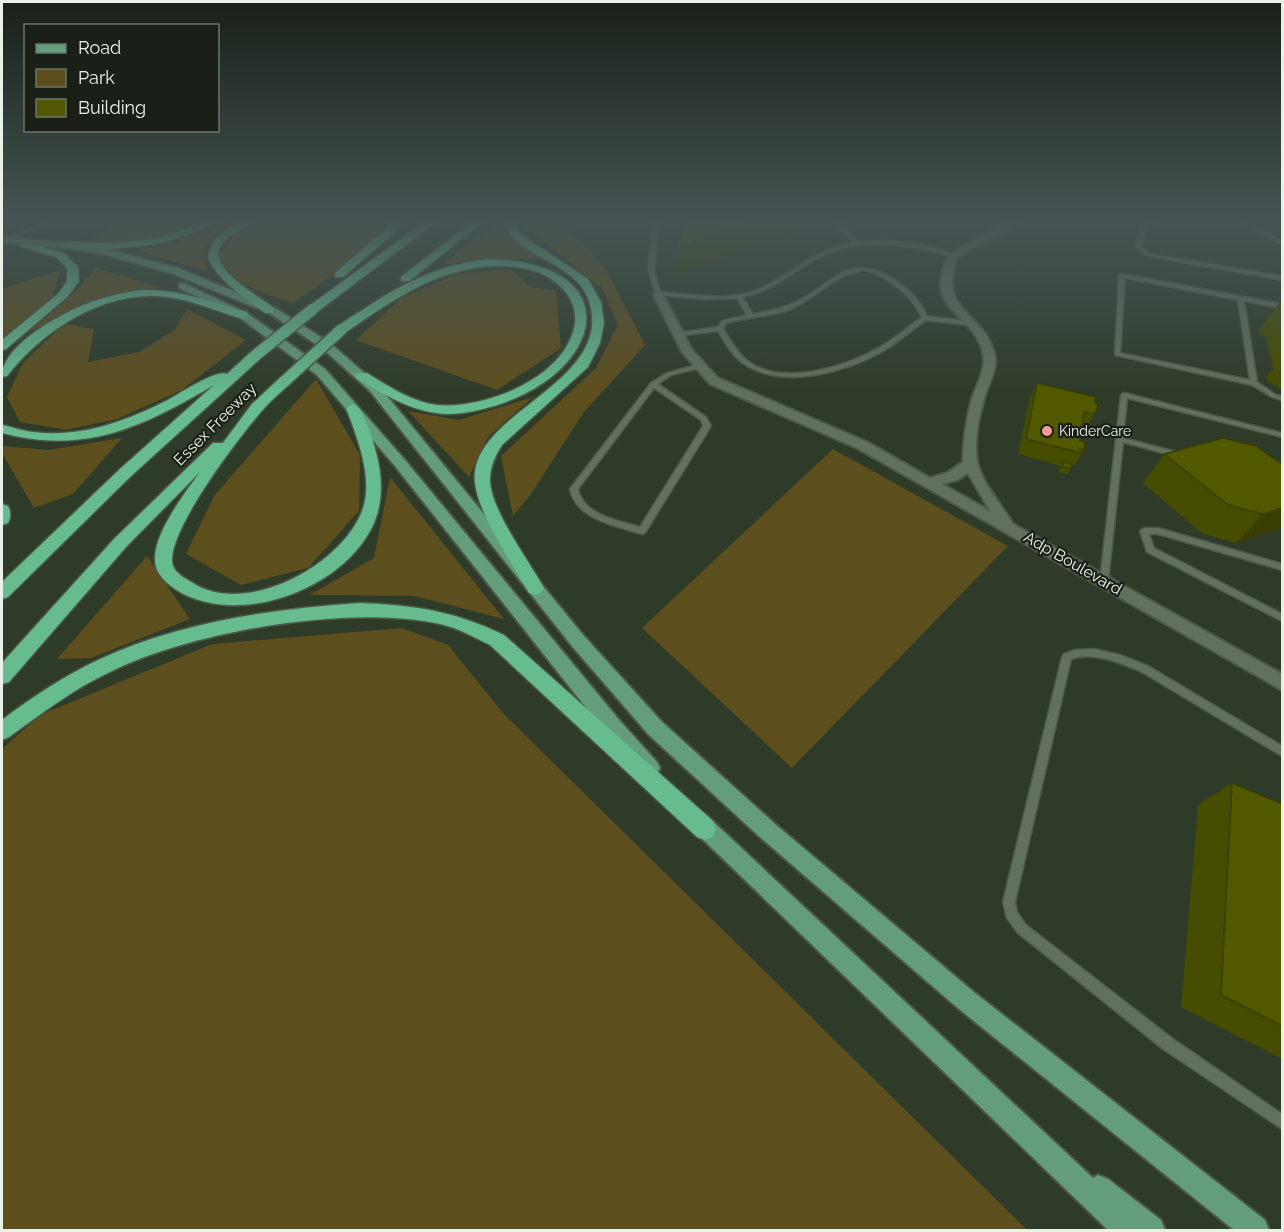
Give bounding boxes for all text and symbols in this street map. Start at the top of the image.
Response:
legend [24,24,219,132]
text: Road [78,37,121,58]
text: Park [78,67,115,88]
text: Building [78,97,146,118]
street label: Essex Freeway [170,378,261,469]
place label: KinderCare [1059,423,1131,439]
marker: KinderCare [1040,424,1054,438]
street label: Adp Boulevard [1021,527,1125,599]

